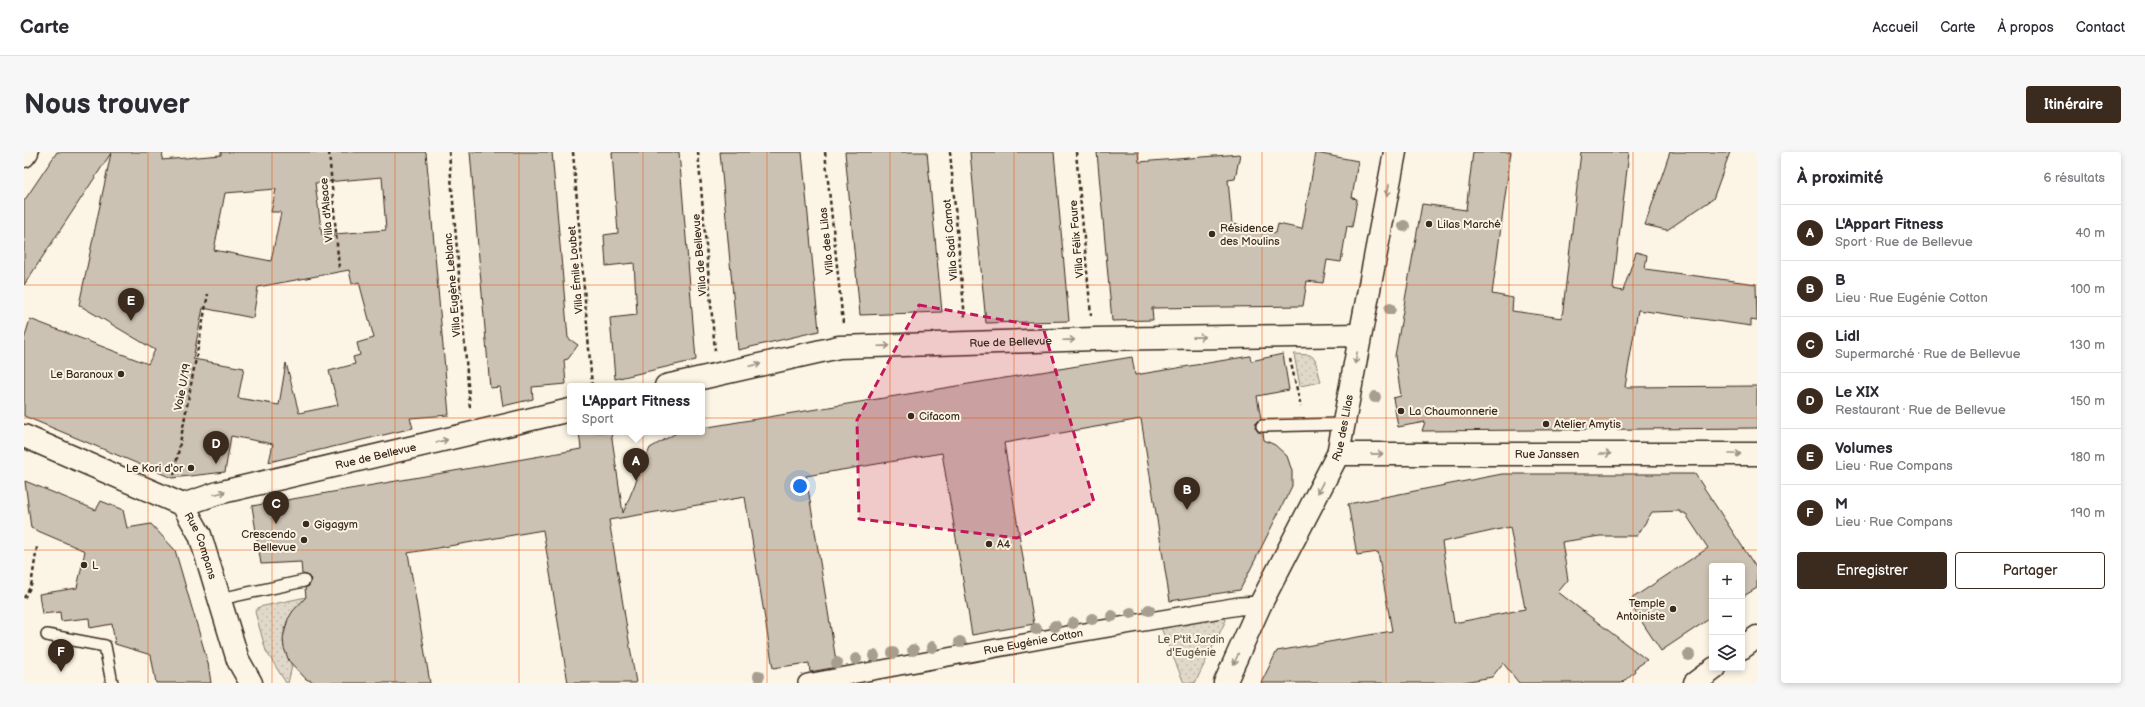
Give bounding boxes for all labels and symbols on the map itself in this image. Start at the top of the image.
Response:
street label: Villa d'Alsace [317,177,336,243]
one-way arrow [1384,183,1392,196]
street label: Villa Sadi Carnot [940,198,961,281]
street label: Villa Félix Faure [1067,199,1086,278]
street label: Villa des Lilas [816,206,836,275]
street label: Villa de Bellevue [689,213,710,297]
place label: Lilas Marché [1437,218,1501,231]
marker: Lilas Marché [1424,219,1434,229]
place label: Résidence des Moulins [1220,222,1280,248]
street label: Villa Émile Loubet [564,225,586,315]
marker: Résidence des Moulins [1207,229,1217,239]
street label: Villa Eugène Leblanc [441,232,464,338]
pin: E [118,288,144,321]
one-way arrow [1192,333,1205,341]
street label: Rue de Bellevue [969,334,1053,350]
one-way arrow [1062,336,1075,344]
one-way arrow [877,342,890,350]
one-way arrow [1352,351,1360,364]
one-way arrow [749,361,762,369]
street label: Voie U/19 [172,362,193,412]
place label: Le Baranoux [50,368,113,381]
marker: Le Baranoux [116,369,126,379]
street label: Rue des Lilas [1329,393,1356,464]
place label: La Chaumonnerie [1409,405,1498,418]
marker: La Chaumonnerie [1396,406,1406,416]
place label: Cifacom [919,410,960,423]
marker: Cifacom [906,411,916,421]
place label: Atelier Amytis [1554,418,1622,431]
marker: Atelier Amytis [1541,419,1551,429]
pin: D [203,431,229,464]
one-way arrow [435,436,448,444]
street label: Rue de Bellevue [334,440,418,472]
pin: A [623,448,649,481]
street label: Rue Janssen [1515,448,1579,461]
one-way arrow [1370,450,1383,458]
one-way arrow [1598,450,1611,458]
one-way arrow [1728,450,1741,458]
place label: Le Kori d'or [126,462,184,475]
marker: Le Kori d'or [186,463,196,473]
your location [790,476,810,496]
pin: B [1174,477,1200,510]
one-way arrow [1315,482,1323,494]
one-way arrow [213,489,226,496]
pin: C [263,491,289,524]
street label: Rue Compans [181,510,219,581]
place label: Gigagym [314,518,358,531]
marker: Gigagym [301,519,311,529]
place label: Crescendo Bellevue [241,528,296,554]
marker: Crescendo Bellevue [299,535,309,545]
place label: A4 [997,538,1011,551]
marker: A4 [984,539,994,549]
place label: L [92,559,99,572]
marker: L [79,560,89,570]
place label: Temple Antoiniste [1616,597,1665,623]
marker: Temple Antoiniste [1668,604,1678,614]
street label: Rue Eugénie Cotton [983,626,1084,657]
park label: Le P'tit Jardin d'Eugénie [1157,633,1225,659]
pin: F [48,639,74,672]
one-way arrow [1232,653,1239,665]

